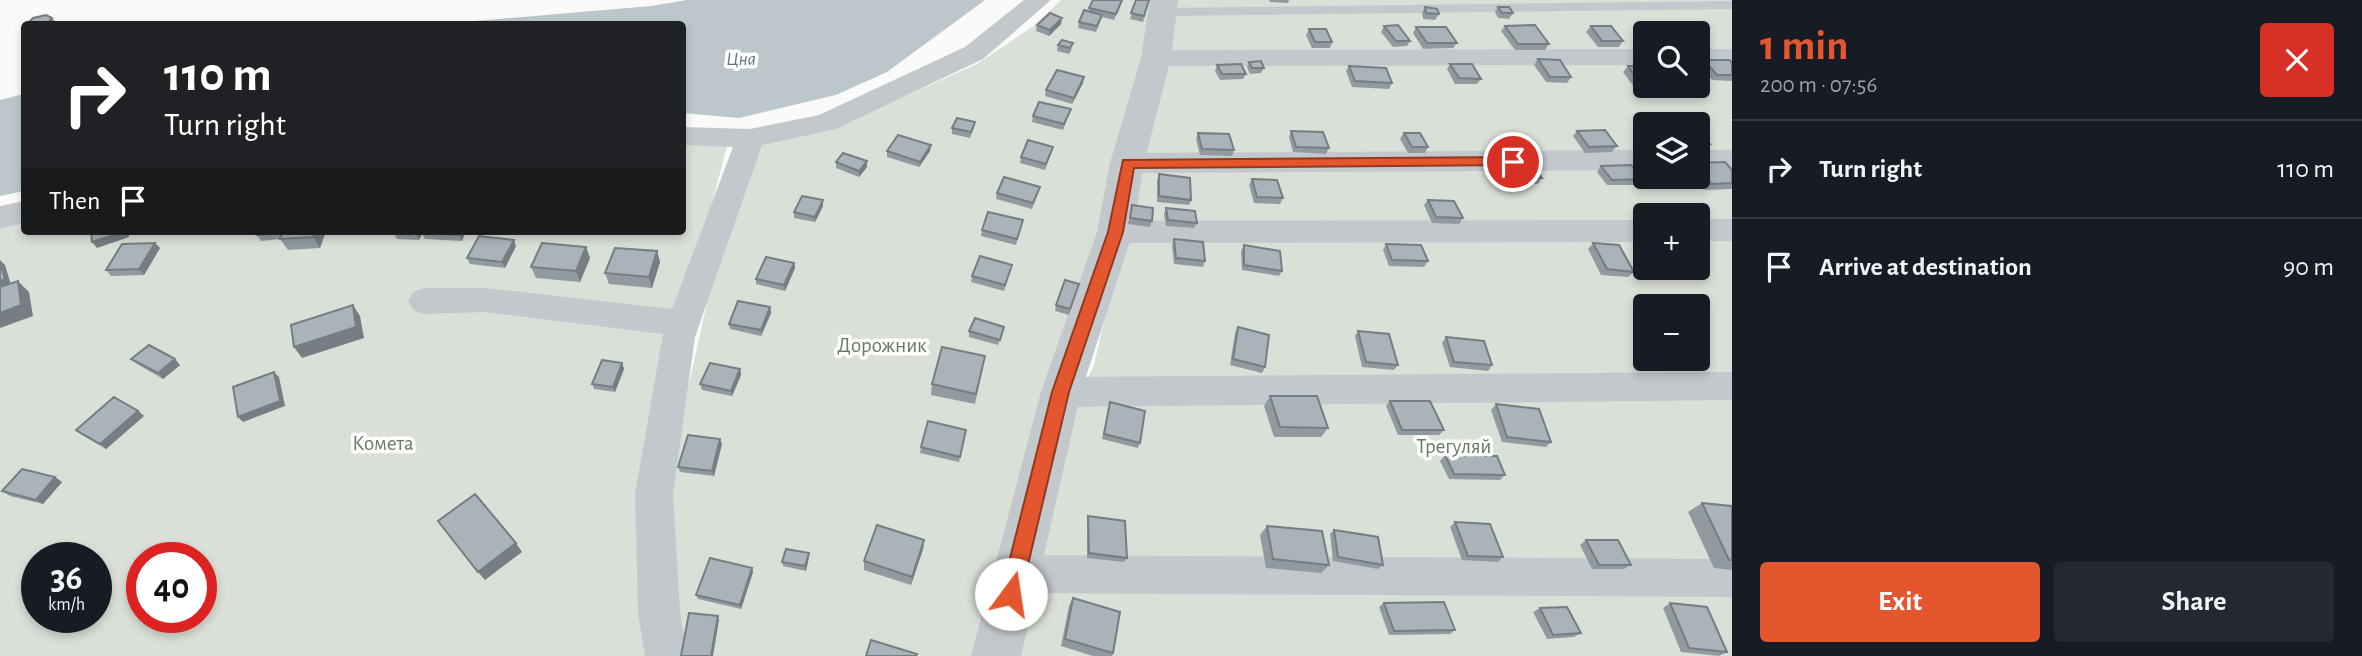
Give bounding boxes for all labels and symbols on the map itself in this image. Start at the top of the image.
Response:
water label: Цна [726,50,756,69]
pin [1483,132,1543,192]
park label: Дорожник [837,335,927,356]
park label: Комета [352,433,414,454]
park label: Трегуляй [1417,436,1491,457]
speed limit sign: 40 [126,542,217,633]
position arrow [974,557,1048,631]

